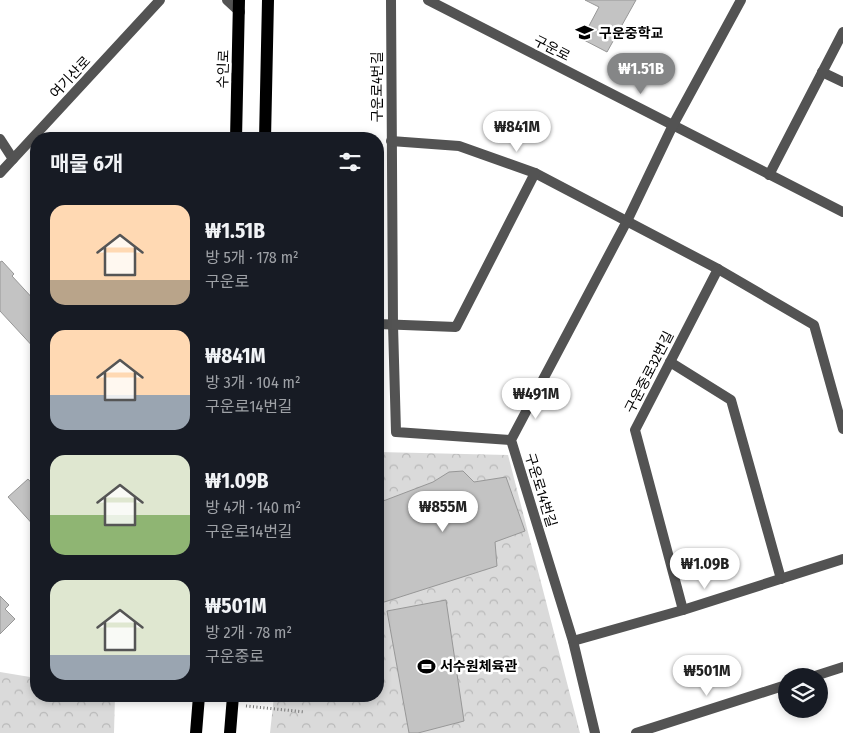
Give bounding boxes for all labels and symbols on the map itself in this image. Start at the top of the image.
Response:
school or university icon: 구운중학교 [575,23,595,43]
place label: 구운중학교 [599,25,664,42]
street label: 구운로 [531,32,573,65]
street label: 수인로 [214,49,233,89]
street label: 구운로4번길 [369,51,386,123]
pin: ₩1.51B [600,52,682,95]
street label: 여기산로 [47,53,94,102]
pin: ₩841M [482,110,552,153]
street label: 구운중로32번길 [622,328,677,416]
pin: ₩491M [501,378,571,420]
street label: 구운로14번길 [521,451,560,529]
pin: ₩855M [408,490,478,533]
pin: ₩1.09B [664,548,746,590]
pin: ₩501M [672,654,742,697]
sports icon: 서수원체육관 [416,656,436,676]
place label: 서수원체육관 [440,658,517,675]

